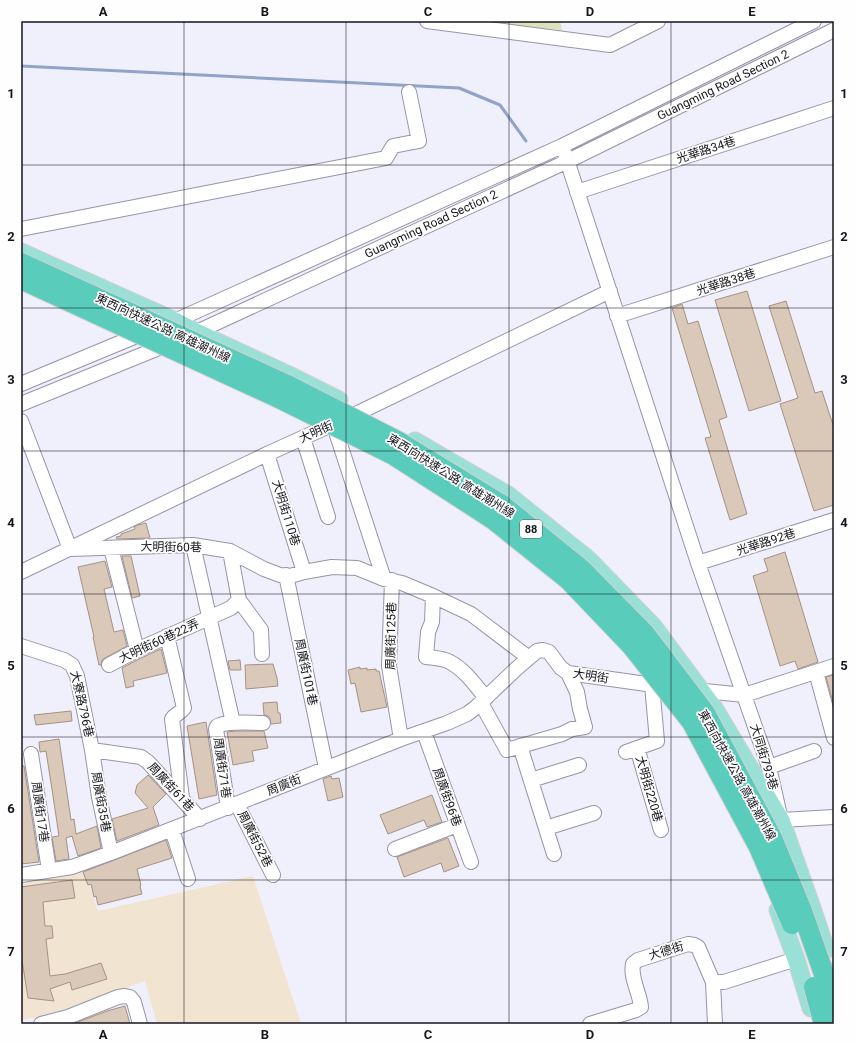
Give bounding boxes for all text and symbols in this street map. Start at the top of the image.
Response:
text: A [99,4,108,19]
text: B [261,4,269,19]
text: C [424,4,433,19]
text: D [586,4,594,19]
text: E [748,4,756,19]
street label: Guangming Road Section 2 [655,47,791,123]
text: 1 [7,86,15,101]
text: 1 [840,86,848,101]
street label: 光華路34巷 [675,134,737,166]
street label: Guangming Road Section 2 [362,187,500,261]
text: 2 [7,229,15,244]
text: 2 [840,229,848,244]
street label: 光華路38巷 [695,266,757,298]
street label: 東西向快速公路 高雄潮州線 [93,291,233,365]
text: 3 [7,372,15,387]
text: 3 [840,372,848,387]
street label: 大明街 [297,418,335,446]
street label: 東西向快速公路 高雄潮州線 [385,431,517,521]
street label: 大明街110巷 [269,478,303,548]
text: 4 [7,515,15,530]
text: 4 [840,515,848,530]
road number: 88 [520,520,542,538]
street label: 光華路92巷 [735,526,797,558]
street label: 大明街60巷 [140,539,202,555]
street label: 周廣街125巷 [383,602,399,670]
street label: 大明街60巷22弄 [117,616,201,666]
street label: 周廣街101巷 [292,637,320,707]
text: 5 [7,658,15,673]
text: 5 [840,658,848,673]
street label: 大明街 [572,666,610,686]
street label: 大寮路796巷 [68,669,96,739]
street label: 東西向快速公路 高雄潮州線 [695,707,779,843]
street label: 大同街793巷 [747,722,781,792]
street label: 周廣街71巷 [211,737,233,799]
street label: 大明街220巷 [633,754,665,824]
street label: 周廣街61巷 [145,760,197,814]
street label: 周廣街96巷 [430,766,464,828]
street label: 周廣街35巷 [89,771,113,833]
street label: 周廣街 [265,772,303,798]
street label: 周廣街17巷 [29,781,51,843]
text: 6 [7,801,15,816]
text: 6 [840,801,848,816]
street label: 周廣街52巷 [235,808,275,870]
street label: 大德街 [647,939,685,963]
text: 7 [7,944,15,959]
text: 7 [840,944,848,959]
text: A [99,1027,108,1042]
text: B [261,1027,269,1042]
text: C [424,1027,433,1042]
text: D [586,1027,594,1042]
text: E [748,1027,756,1042]

